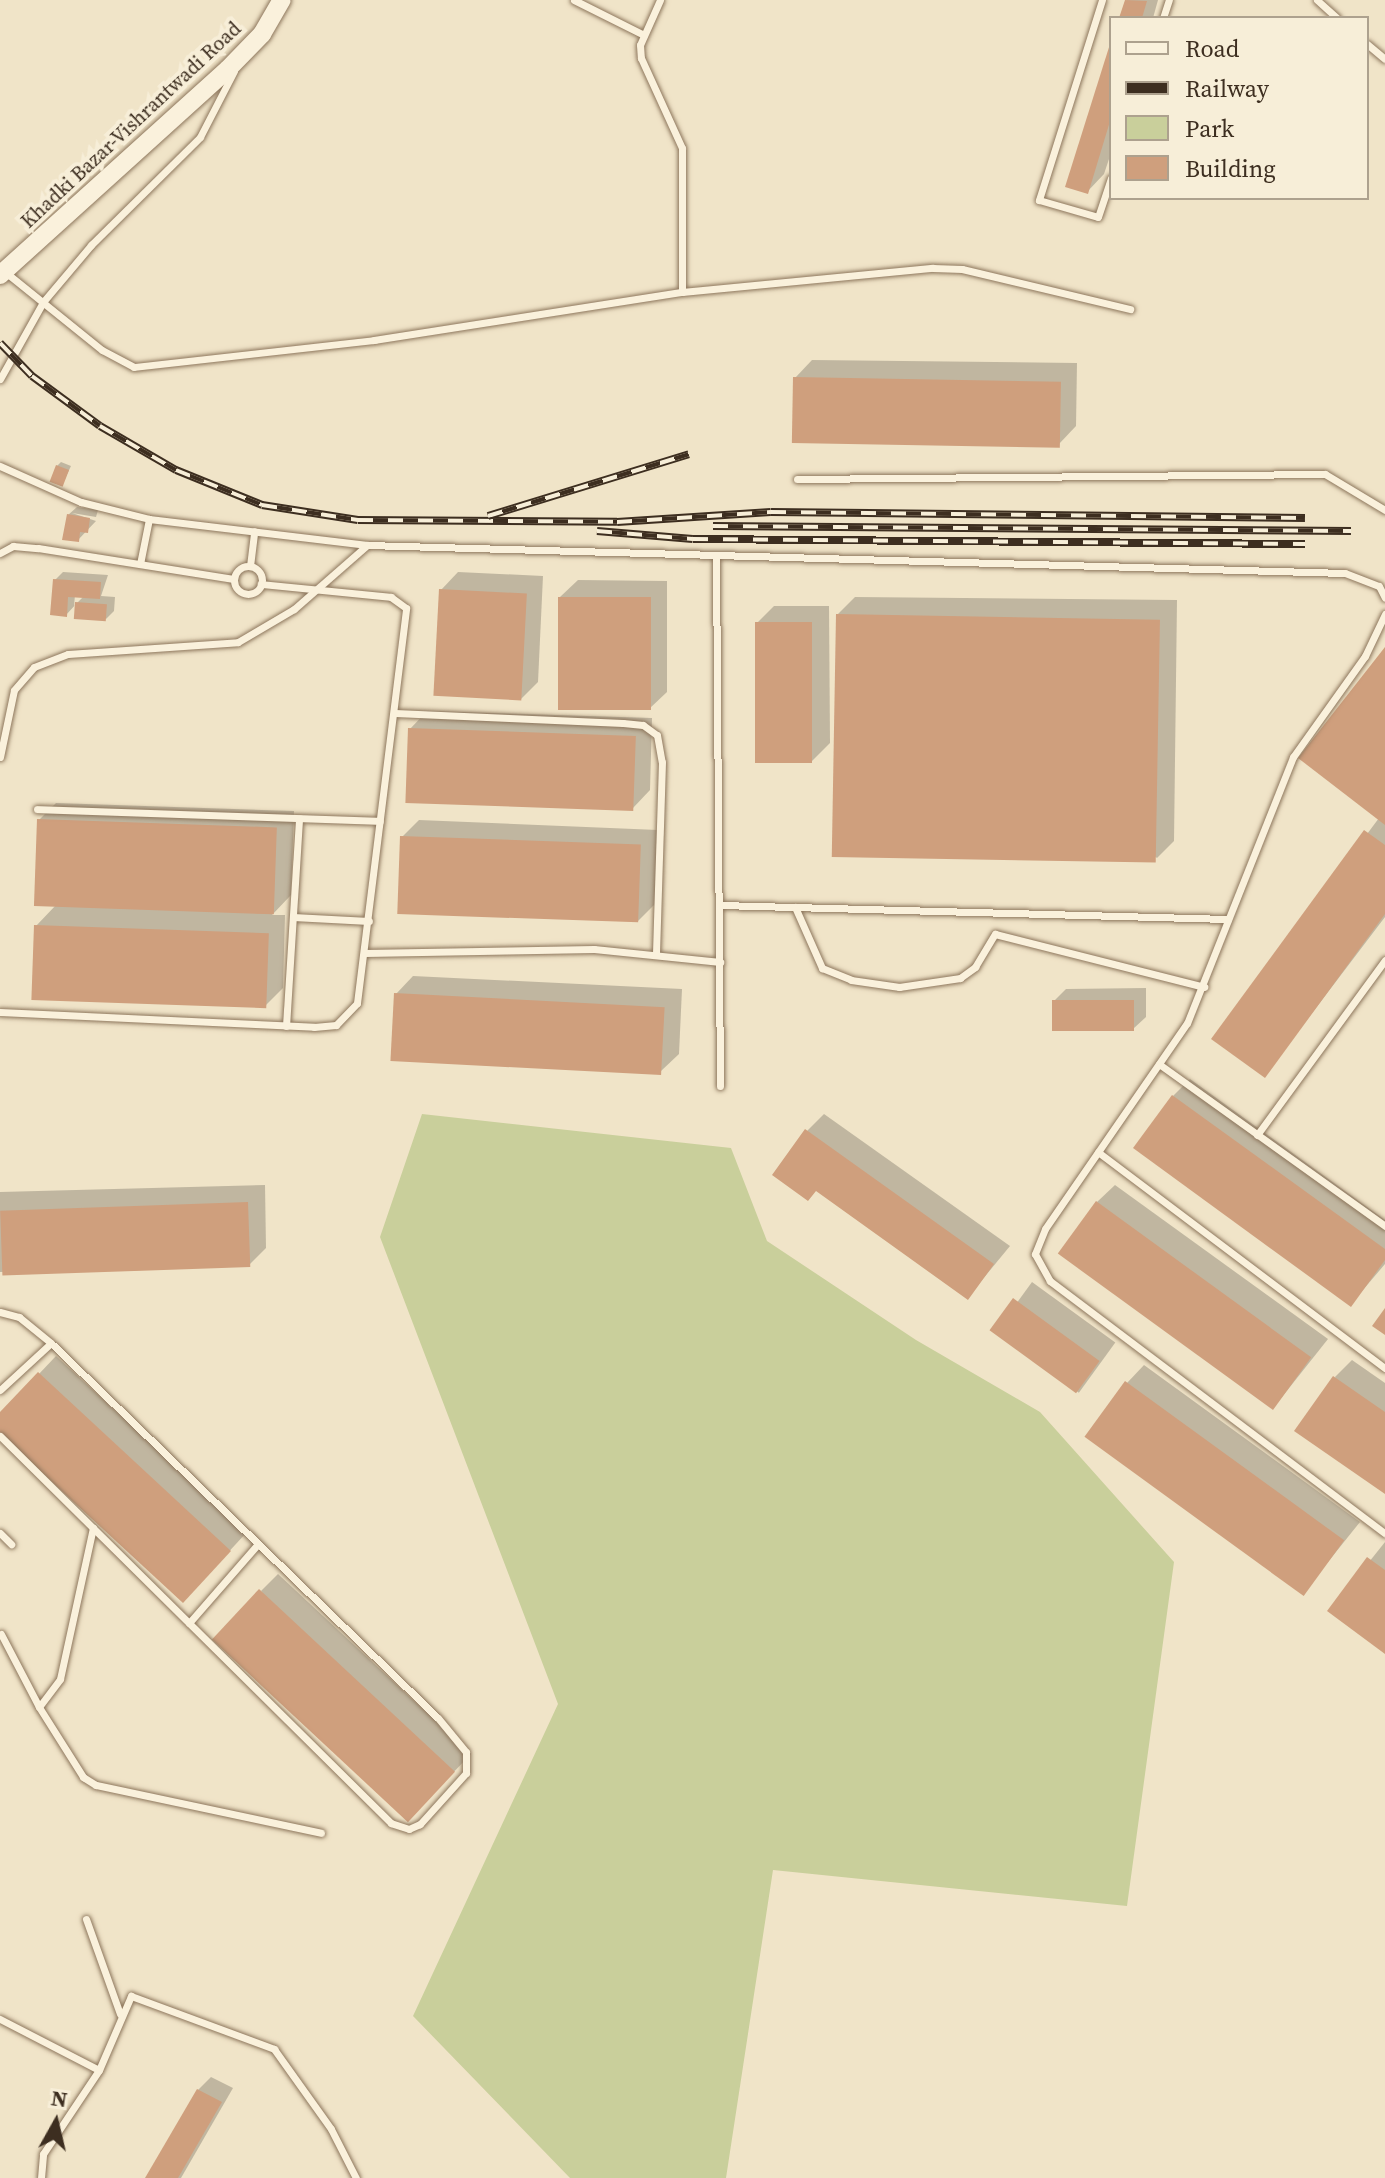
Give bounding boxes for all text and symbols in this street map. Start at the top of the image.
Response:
legend [1109,16,1369,200]
street label: Khadki Bazar-Vishrantwadi Road [16,17,246,233]
text: Road [1185,32,1239,65]
text: Railway [1185,72,1269,105]
text: Park [1185,112,1234,145]
text: Building [1185,152,1276,185]
north arrow [16,2082,96,2162]
text: N [49,2082,69,2114]

